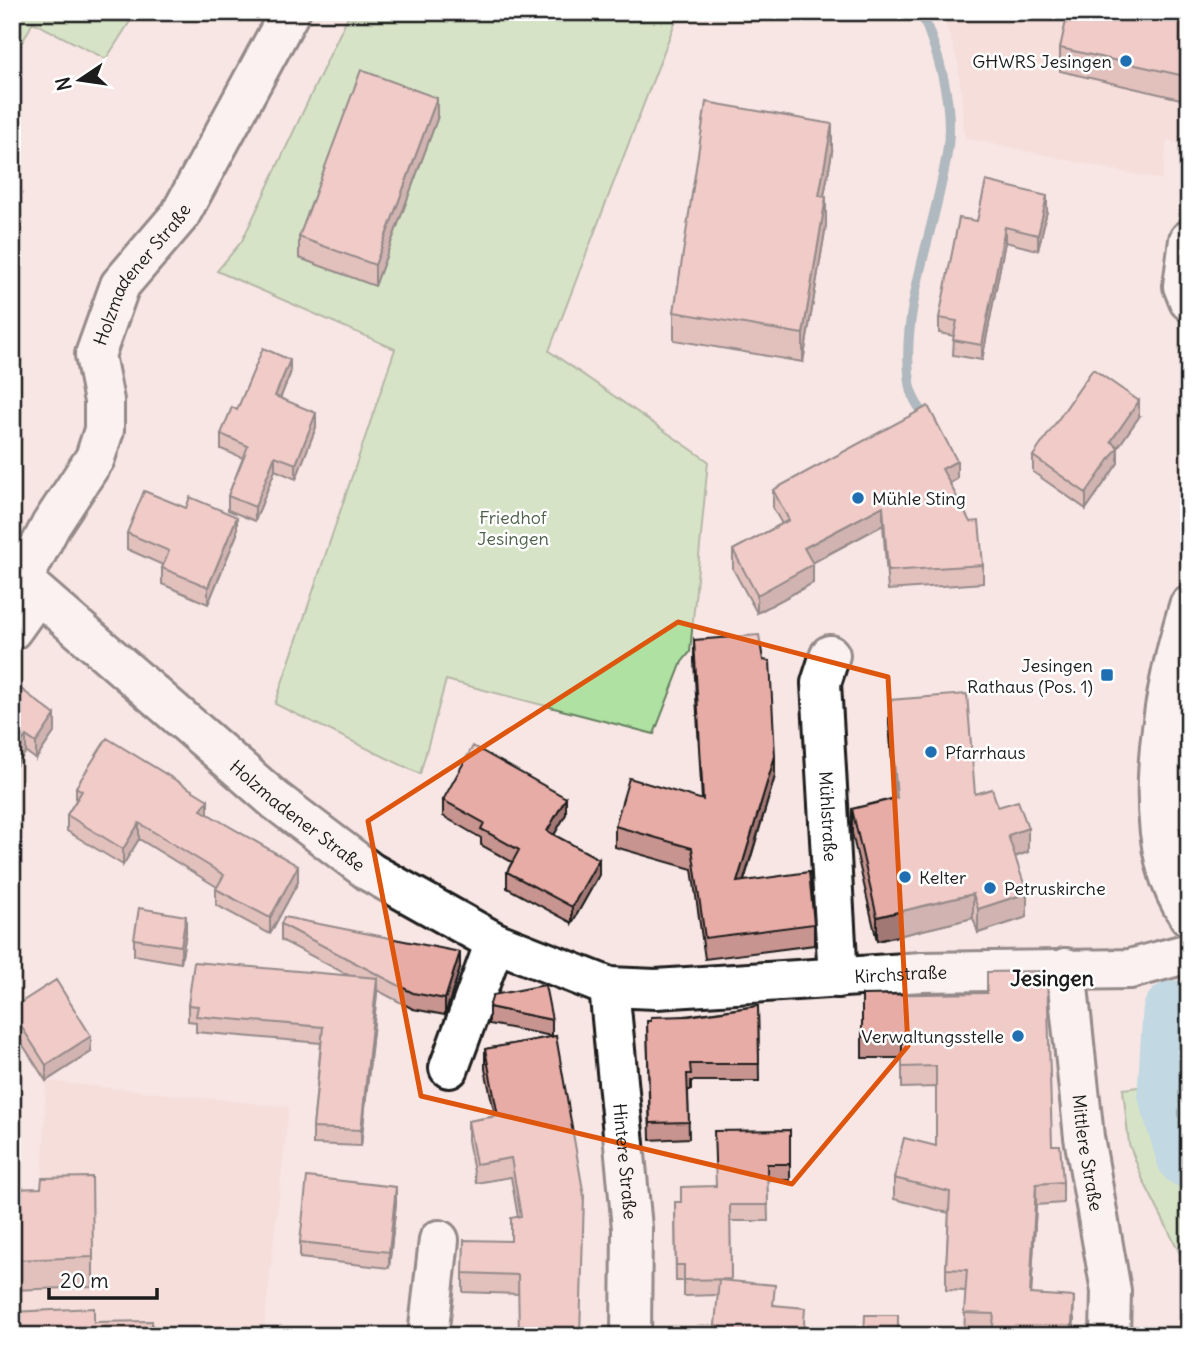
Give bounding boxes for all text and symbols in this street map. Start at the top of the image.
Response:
north arrow [46,46,116,116]
place label: GHWRS Jesingen [972,50,1112,73]
marker: GHWRS Jesingen [1118,53,1134,69]
text: N [50,75,77,93]
street label: Holzmadener Straße [88,200,195,348]
place label: Mühle Sting [872,487,966,510]
marker: Mühle Sting [850,490,866,506]
park label: Friedhof Jesingen [477,506,549,550]
place label: Jesingen Rathaus (Pos. 1) [967,654,1093,698]
marker: Jesingen Rathaus (Pos. 1) [1099,667,1115,683]
place label: Pfarrhaus [945,741,1026,764]
marker: Pfarrhaus [923,744,939,760]
street label: Holzmadener Straße [225,755,370,876]
street label: Mühlstraße [815,770,843,862]
place label: Kelter [919,866,967,889]
marker: Kelter [897,869,913,885]
place label: Petruskirche [1004,877,1106,900]
marker: Petruskirche [982,880,998,896]
street label: Kirchstraße [853,960,947,988]
district label: Jesingen [1010,965,1094,992]
place label: Verwaltungsstelle [861,1025,1004,1048]
marker: Verwaltungsstelle [1010,1028,1026,1044]
street label: Mittlere Straße [1068,1093,1108,1213]
street label: Hintere Straße [609,1102,643,1220]
scale bar [49,1257,158,1301]
text: 20 m [60,1267,109,1294]

